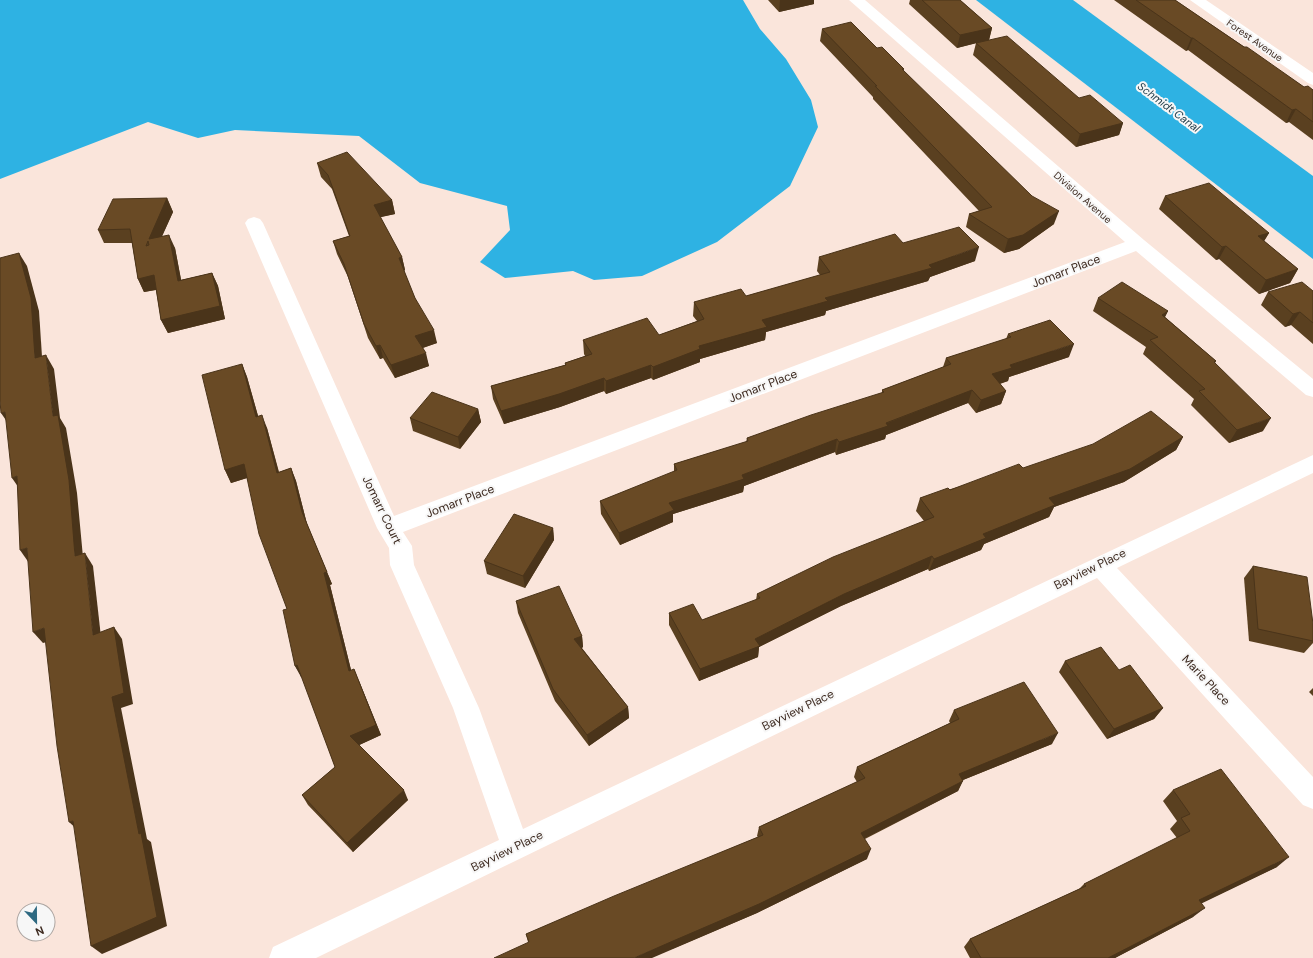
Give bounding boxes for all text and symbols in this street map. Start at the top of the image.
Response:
street label: Forest Avenue [1224,16,1286,65]
water label: Schmidt Canal [1135,79,1203,135]
street label: Division Avenue [1051,169,1115,226]
street label: Jomarr Place [1029,251,1103,291]
street label: Jomarr Place [726,366,800,406]
street label: Jomarr Court [359,473,406,547]
street label: Jomarr Place [423,481,497,521]
street label: Bayview Place [1051,545,1129,593]
street label: Marie Place [1178,651,1234,709]
street label: Bayview Place [759,686,837,734]
street label: Bayview Place [468,827,546,875]
north arrow [16,902,56,942]
text: N [33,923,46,939]

